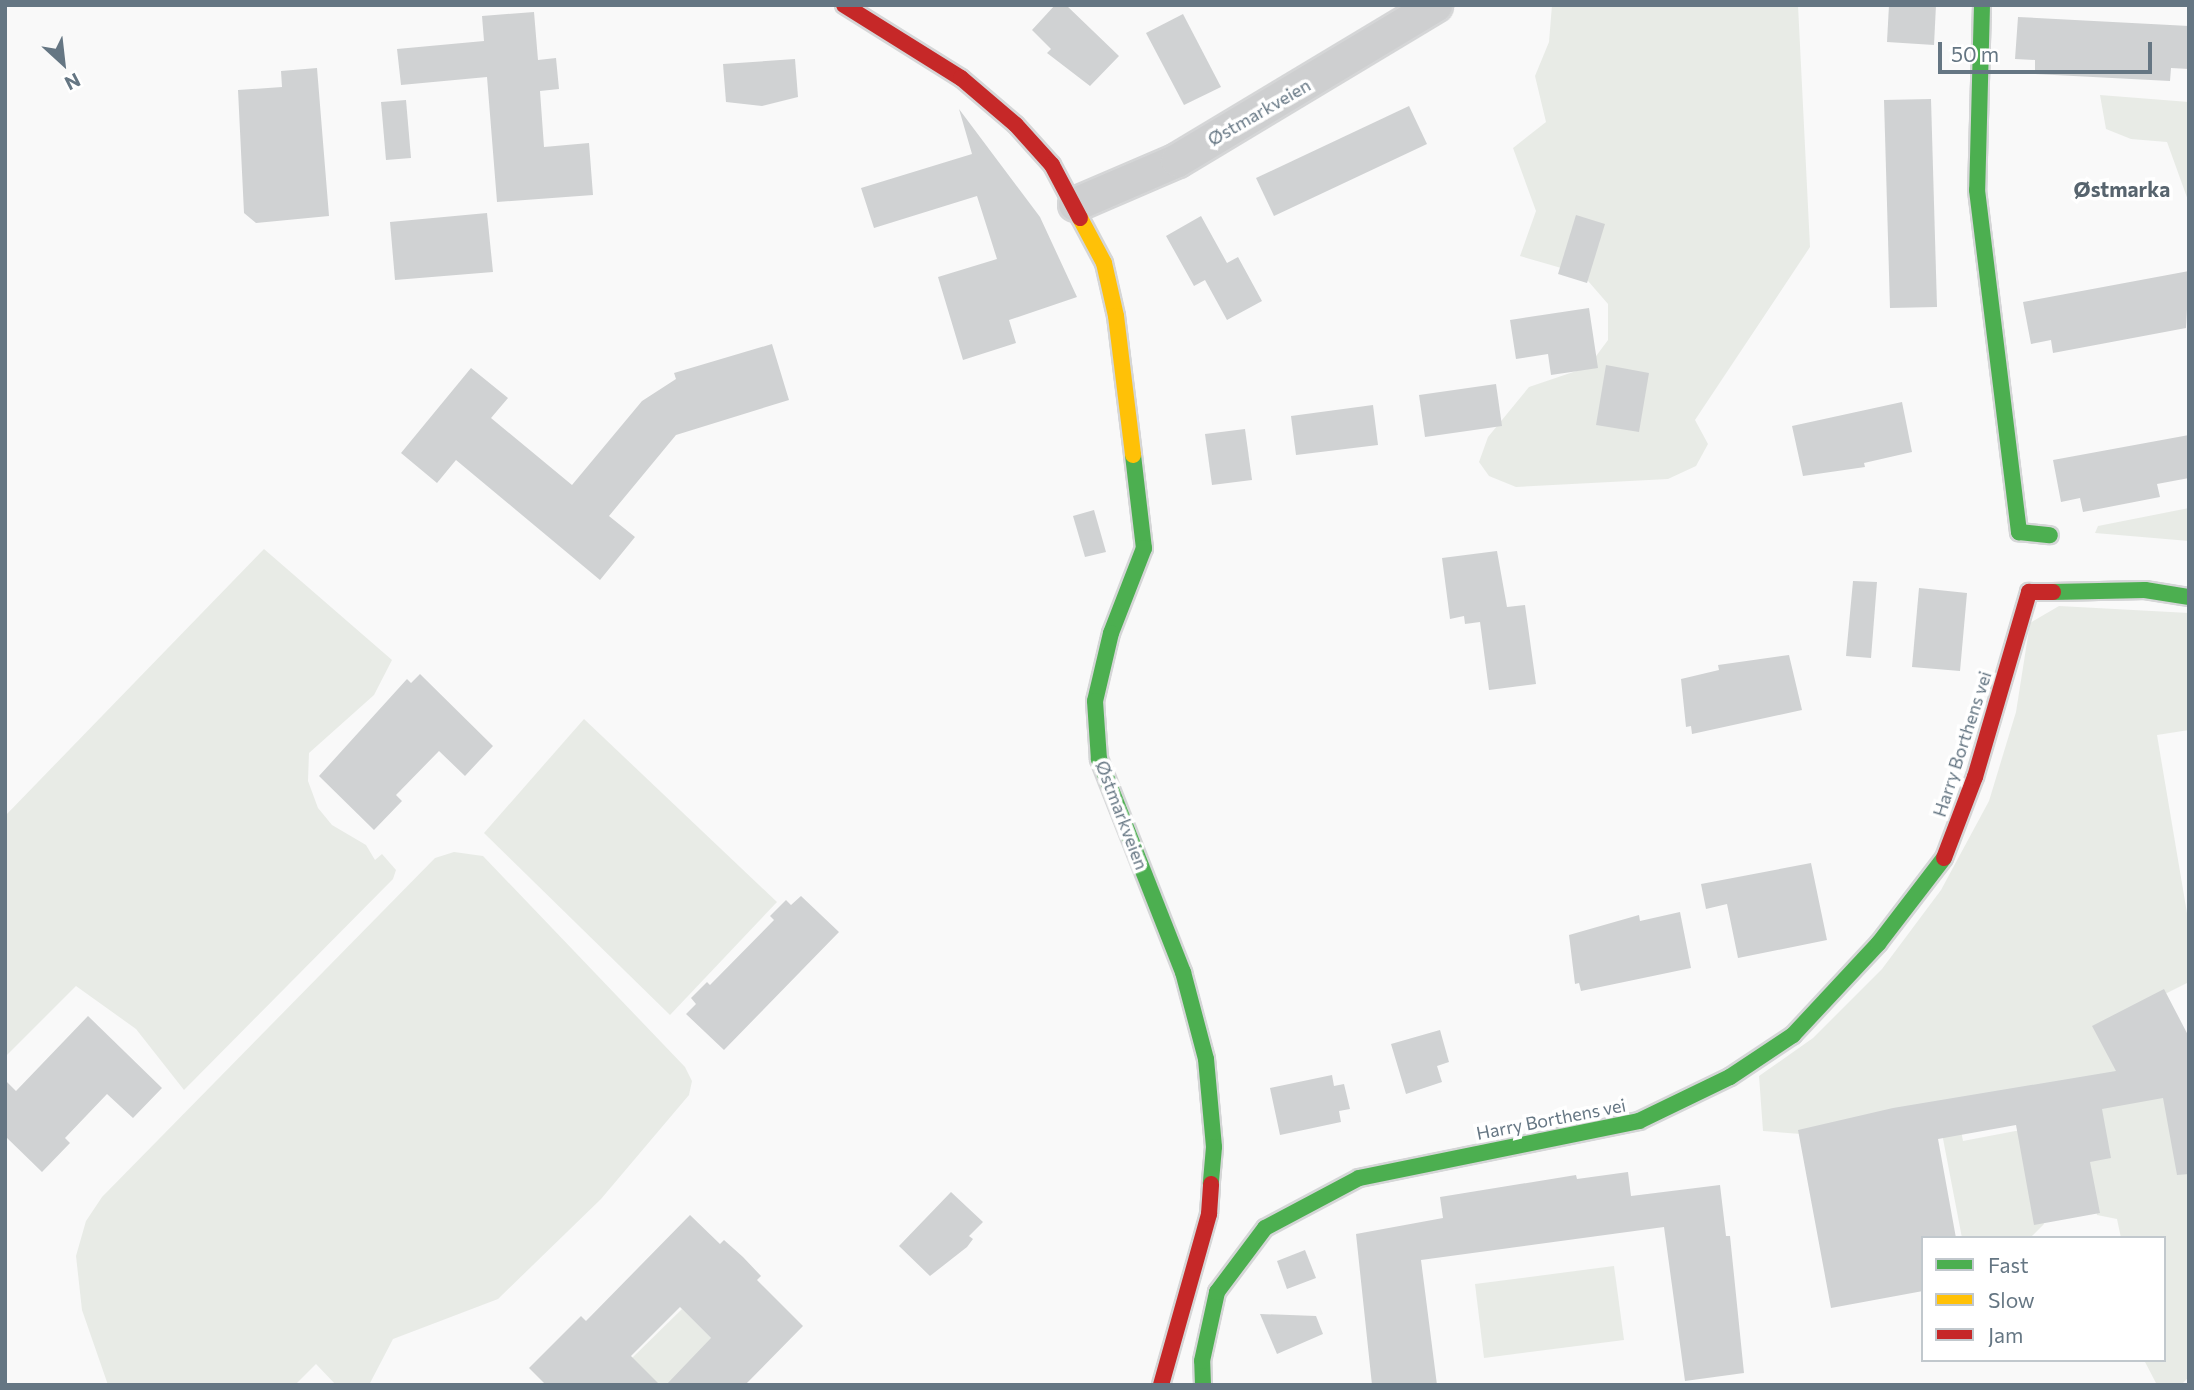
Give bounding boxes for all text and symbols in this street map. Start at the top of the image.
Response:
north arrow [28,28,98,98]
scale bar [1942,28,2156,72]
text: 50 m [1951,41,1999,66]
text: N [61,69,84,96]
street label: Østmarkveien [1204,74,1314,150]
district label: Østmarka [2074,176,2170,202]
street label: Harry Borthens vei [1928,668,1996,820]
street label: Østmarkveien [1091,757,1153,873]
street label: Harry Borthens vei [1474,1094,1628,1144]
legend [1921,1236,2166,1362]
text: Fast [1988,1252,2029,1277]
text: Slow [1988,1287,2035,1312]
text: Jam [1988,1322,2023,1347]

